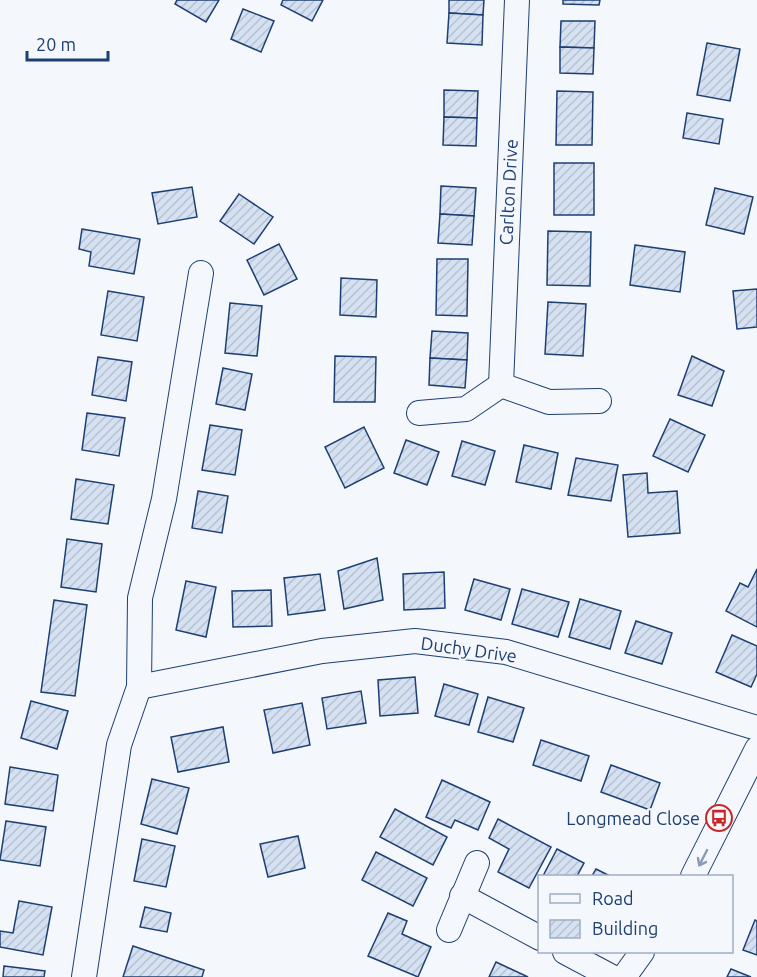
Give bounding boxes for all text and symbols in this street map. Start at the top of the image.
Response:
scale bar [27,24,108,62]
text: 20 m [36,34,76,54]
street label: Carlton Drive [495,138,521,246]
street label: Duchy Drive [420,632,518,666]
bus stop icon: Longmead Close [704,803,734,833]
place label: Longmead Close [566,808,700,828]
one-way arrow [696,848,708,866]
legend [538,875,733,953]
text: Road [592,888,634,908]
text: Building [592,918,658,938]

